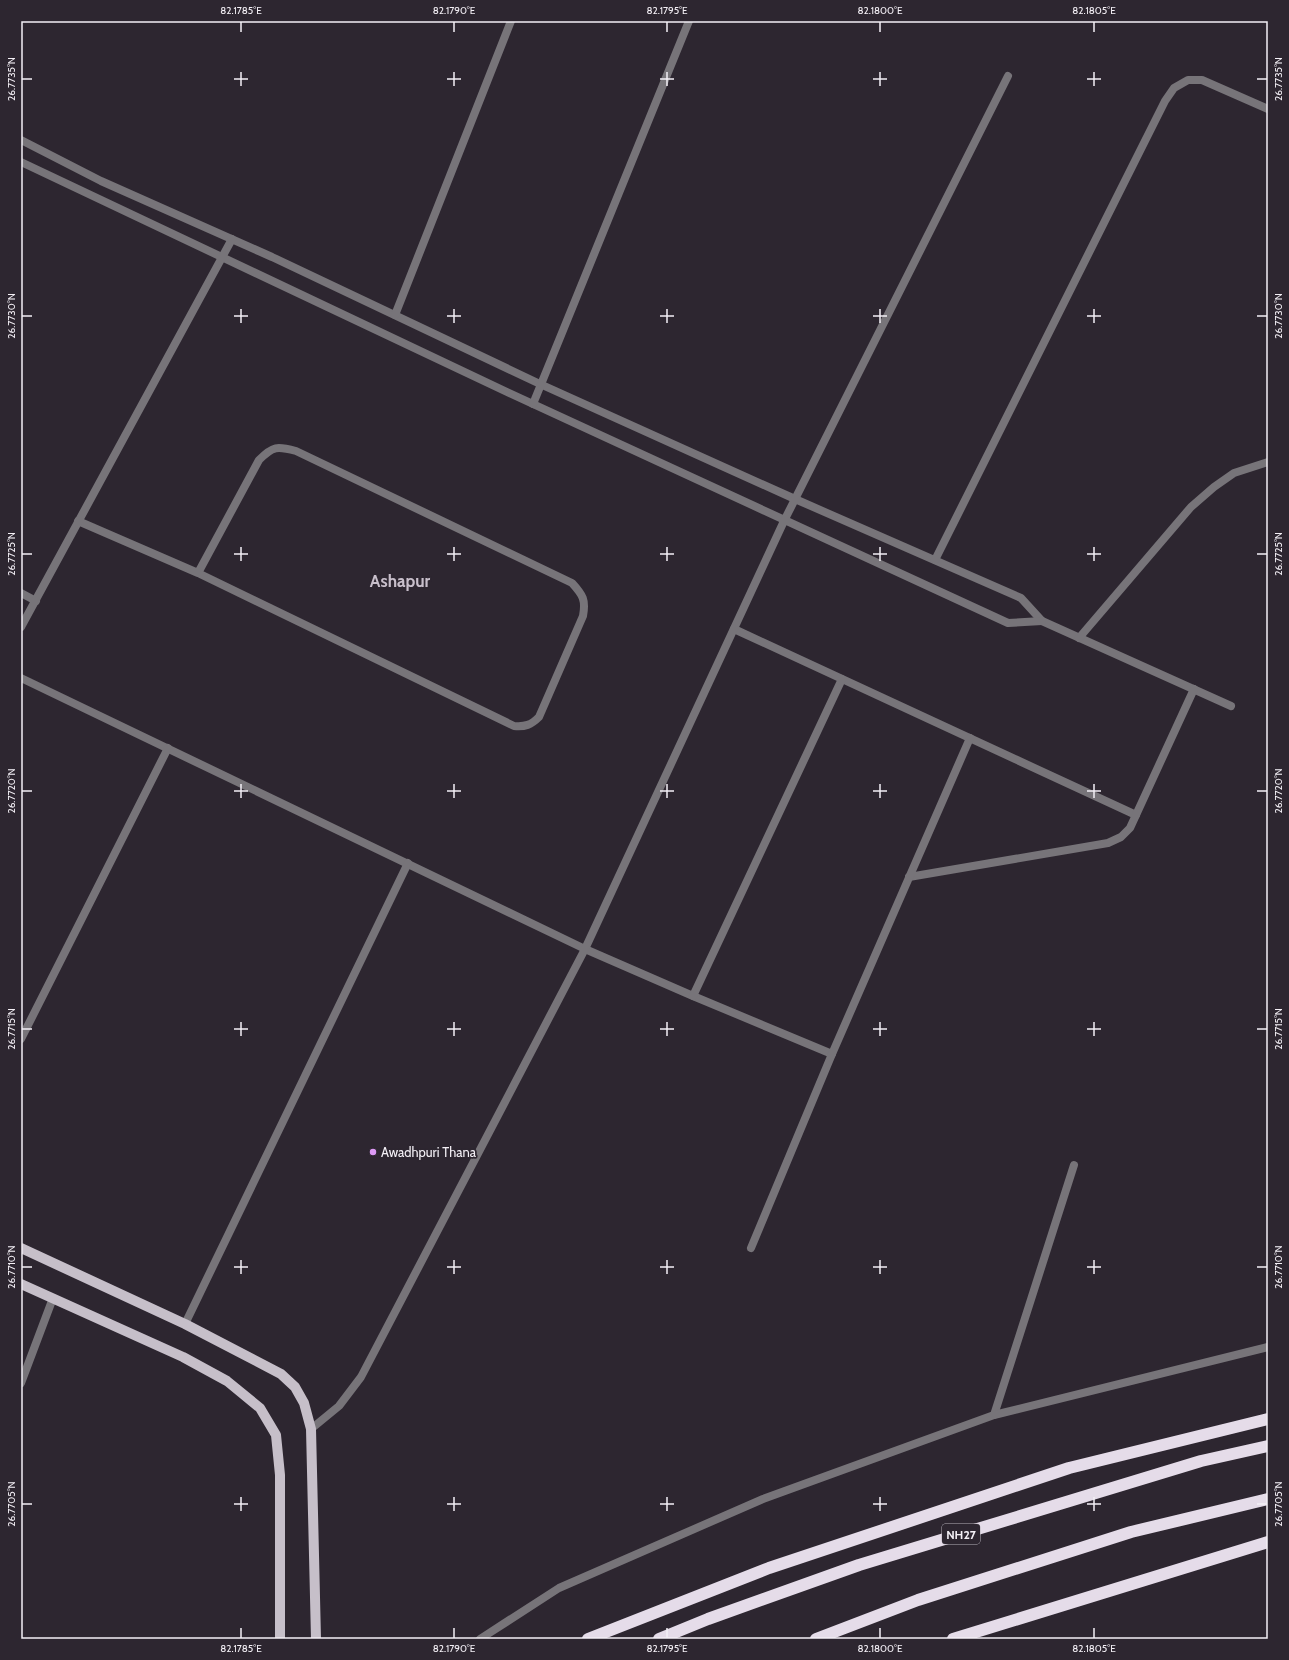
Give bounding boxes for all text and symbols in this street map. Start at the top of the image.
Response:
text: 82.1785°E [220,4,262,17]
text: 82.1790°E [433,4,476,17]
text: 82.1795°E [646,4,688,17]
text: 82.1800°E [858,4,903,17]
text: 82.1805°E [1072,4,1116,17]
text: 26.7735°N [5,57,18,101]
text: 26.7735°N [1272,57,1285,101]
text: 26.7730°N [5,293,18,339]
text: 26.7730°N [1272,293,1285,339]
text: 26.7725°N [5,532,18,576]
text: 26.7725°N [1272,532,1285,576]
district label: Ashapur [370,571,431,591]
text: 26.7720°N [5,768,18,814]
text: 26.7720°N [1272,768,1285,814]
text: 26.7715°N [5,1008,18,1050]
text: 26.7715°N [1272,1008,1285,1050]
place label: Awadhpuri Thana [381,1144,477,1160]
marker: Awadhpuri Thana [368,1147,378,1157]
text: 26.7710°N [5,1245,18,1289]
text: 26.7710°N [1272,1245,1285,1289]
text: 26.7705°N [5,1481,18,1527]
text: 26.7705°N [1272,1481,1285,1527]
road number: NH27 [942,1524,980,1544]
text: 82.1785°E [220,1642,262,1655]
text: 82.1790°E [433,1642,476,1655]
text: 82.1795°E [646,1642,688,1655]
text: 82.1800°E [858,1642,903,1655]
text: 82.1805°E [1072,1642,1116,1655]

